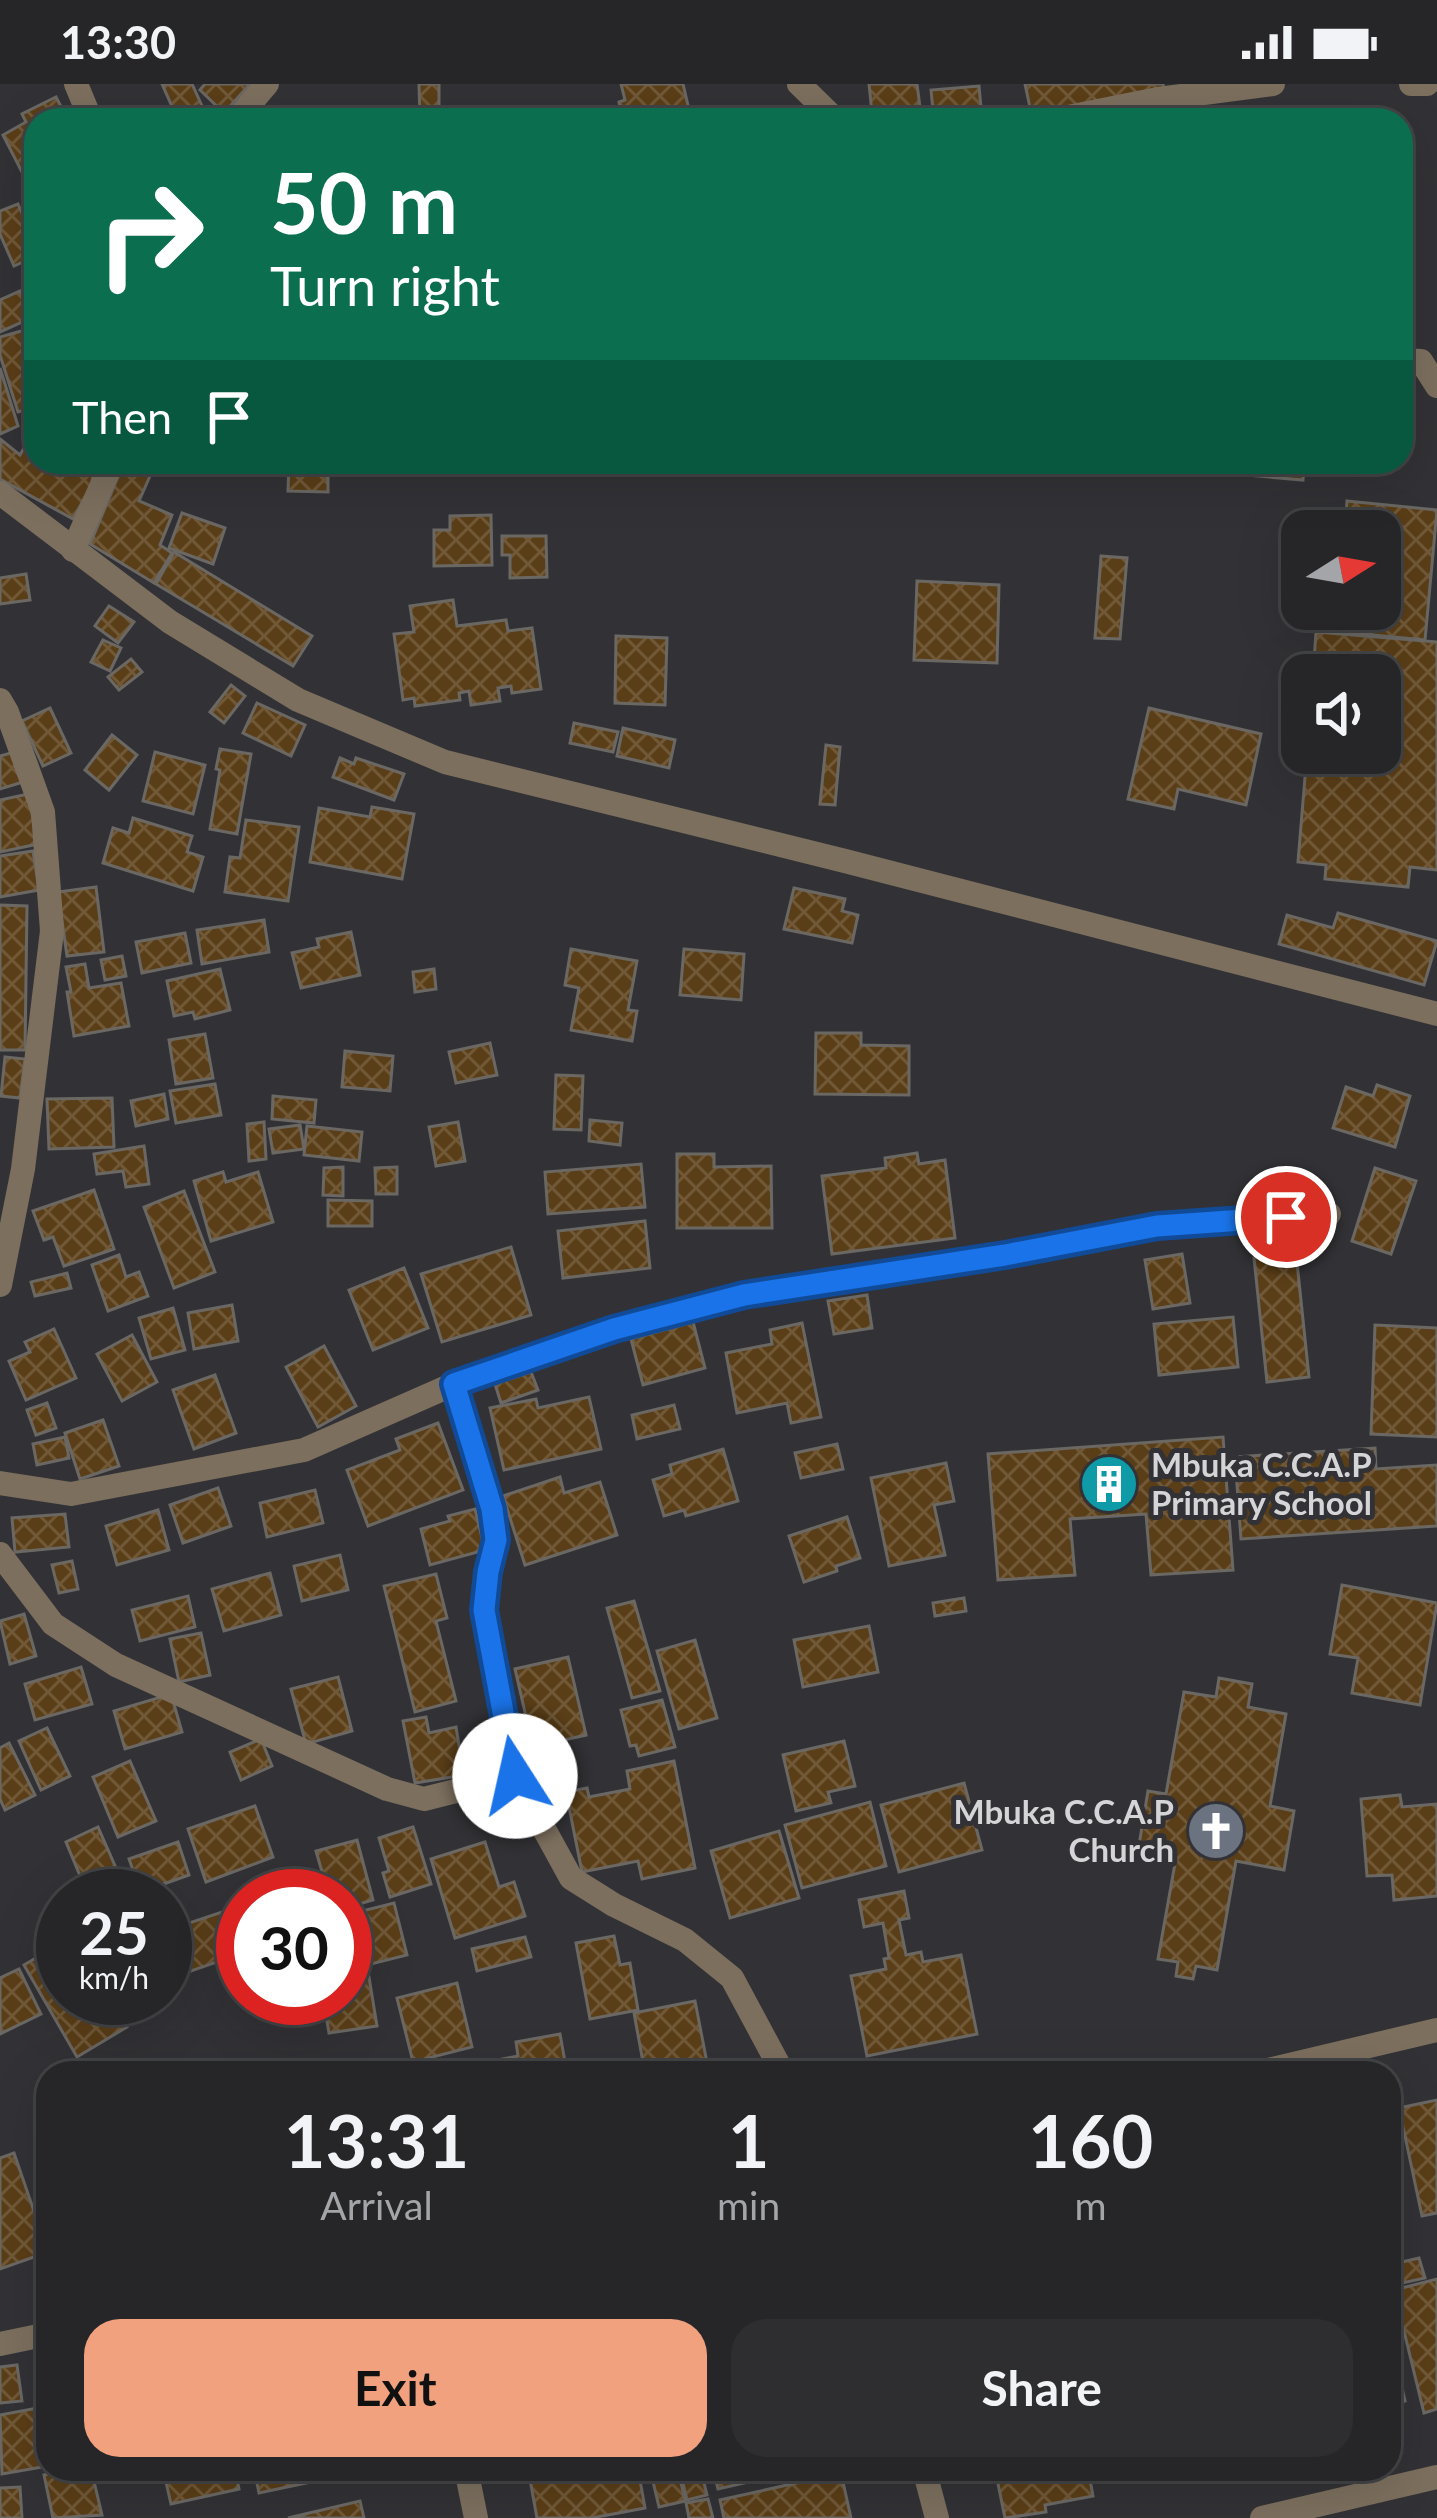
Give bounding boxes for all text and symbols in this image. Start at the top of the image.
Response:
text: 13:30 [60,15,176,69]
text: 50 m [270,151,458,252]
icon: right [72,156,228,312]
text: Turn right [270,253,500,318]
icon: arrive [196,384,262,450]
text: Then [72,390,172,444]
north arrow [1281,510,1401,630]
map controls [1281,510,1401,774]
button: sound [1281,654,1401,774]
pin [1235,1166,1337,1268]
icon: arrive [1253,1184,1319,1250]
place label: Mbuka C.C.A.P Primary School [1151,1444,1372,1522]
building icon: Mbuka C.C.A.P Primary School [1078,1453,1140,1515]
position arrow [452,1713,578,1839]
place label: Mbuka C.C.A.P Church [953,1791,1174,1869]
church icon: Mbuka C.C.A.P Church [1185,1800,1247,1862]
speed limit sign: 30 [216,1869,372,2025]
text: 25 [79,1896,149,1968]
text: km/h [79,1959,149,1995]
text: 13:31 [284,2097,469,2183]
text: 1 [728,2097,770,2183]
text: 160 [1028,2097,1153,2183]
text: Arrival [320,2182,433,2228]
text: min [717,2182,780,2228]
text: m [1075,2182,1107,2228]
button: Exit [84,2319,707,2457]
button: Share [731,2319,1353,2457]

